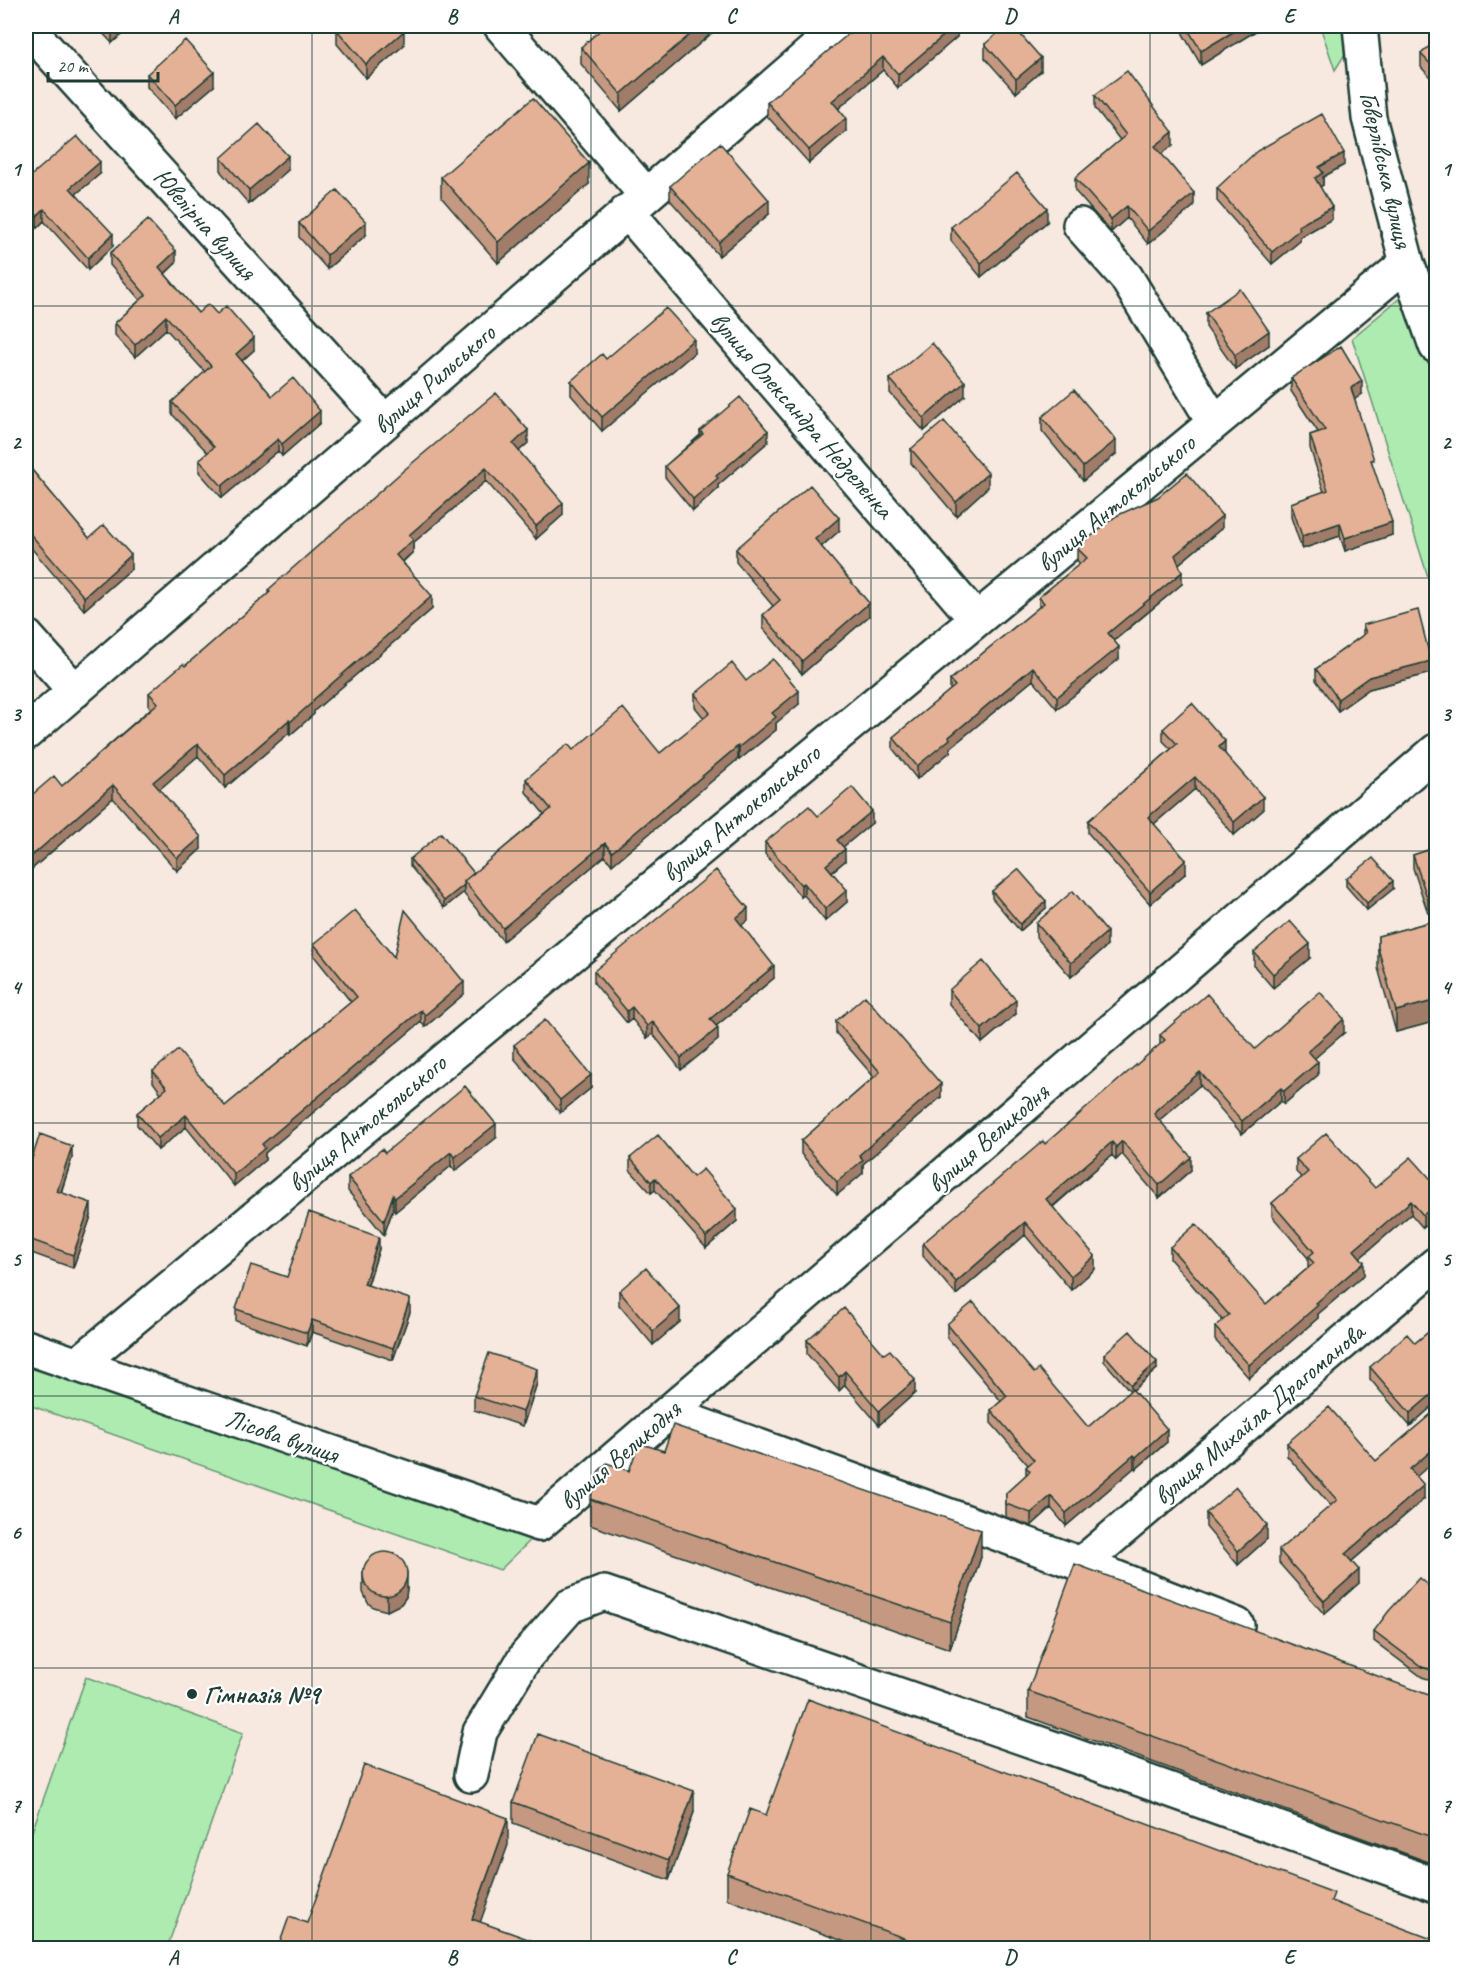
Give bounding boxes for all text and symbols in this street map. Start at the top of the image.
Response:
text: A [168,4,180,29]
text: B [447,4,459,29]
text: C [726,4,738,29]
text: D [1004,4,1018,29]
text: E [1284,4,1298,29]
scale bar [48,45,158,83]
text: 20 m [57,55,90,77]
street label: Говерлівська вулиця [1352,88,1420,253]
text: 1 [12,157,23,182]
text: 1 [1442,157,1453,182]
street label: Ювелірна вулиця [146,161,265,288]
street label: вулиця Олександра Недзеленка [703,305,902,527]
street label: вулиця Рильського [366,316,503,441]
street label: вулиця Антокольського [1030,426,1204,579]
text: 2 [12,430,23,455]
text: 2 [1442,430,1453,455]
text: 3 [12,702,23,727]
text: 3 [1442,702,1453,727]
street label: вулиця Антокольського [655,736,829,889]
text: 4 [12,975,24,1000]
text: 4 [1442,975,1454,1000]
street label: вулиця Антокольського [281,1046,455,1199]
street label: вулиця Великодня [920,1075,1057,1200]
text: 5 [12,1247,23,1272]
text: 5 [1442,1247,1453,1272]
street label: вулиця Михайла Драгоманова [1147,1314,1373,1512]
street label: вулиця Великодня [552,1392,689,1517]
street label: Лісова вулиця [221,1401,344,1471]
text: 6 [11,1520,22,1545]
text: 6 [1441,1520,1452,1545]
place label: Гімназія №9 [204,1678,322,1711]
marker: Гімназія №9 [185,1687,199,1701]
text: 7 [12,1793,23,1818]
text: 7 [1442,1793,1453,1818]
text: A [168,1945,180,1970]
text: B [447,1945,459,1970]
text: C [726,1945,738,1970]
text: D [1004,1945,1018,1970]
text: E [1284,1945,1298,1970]

